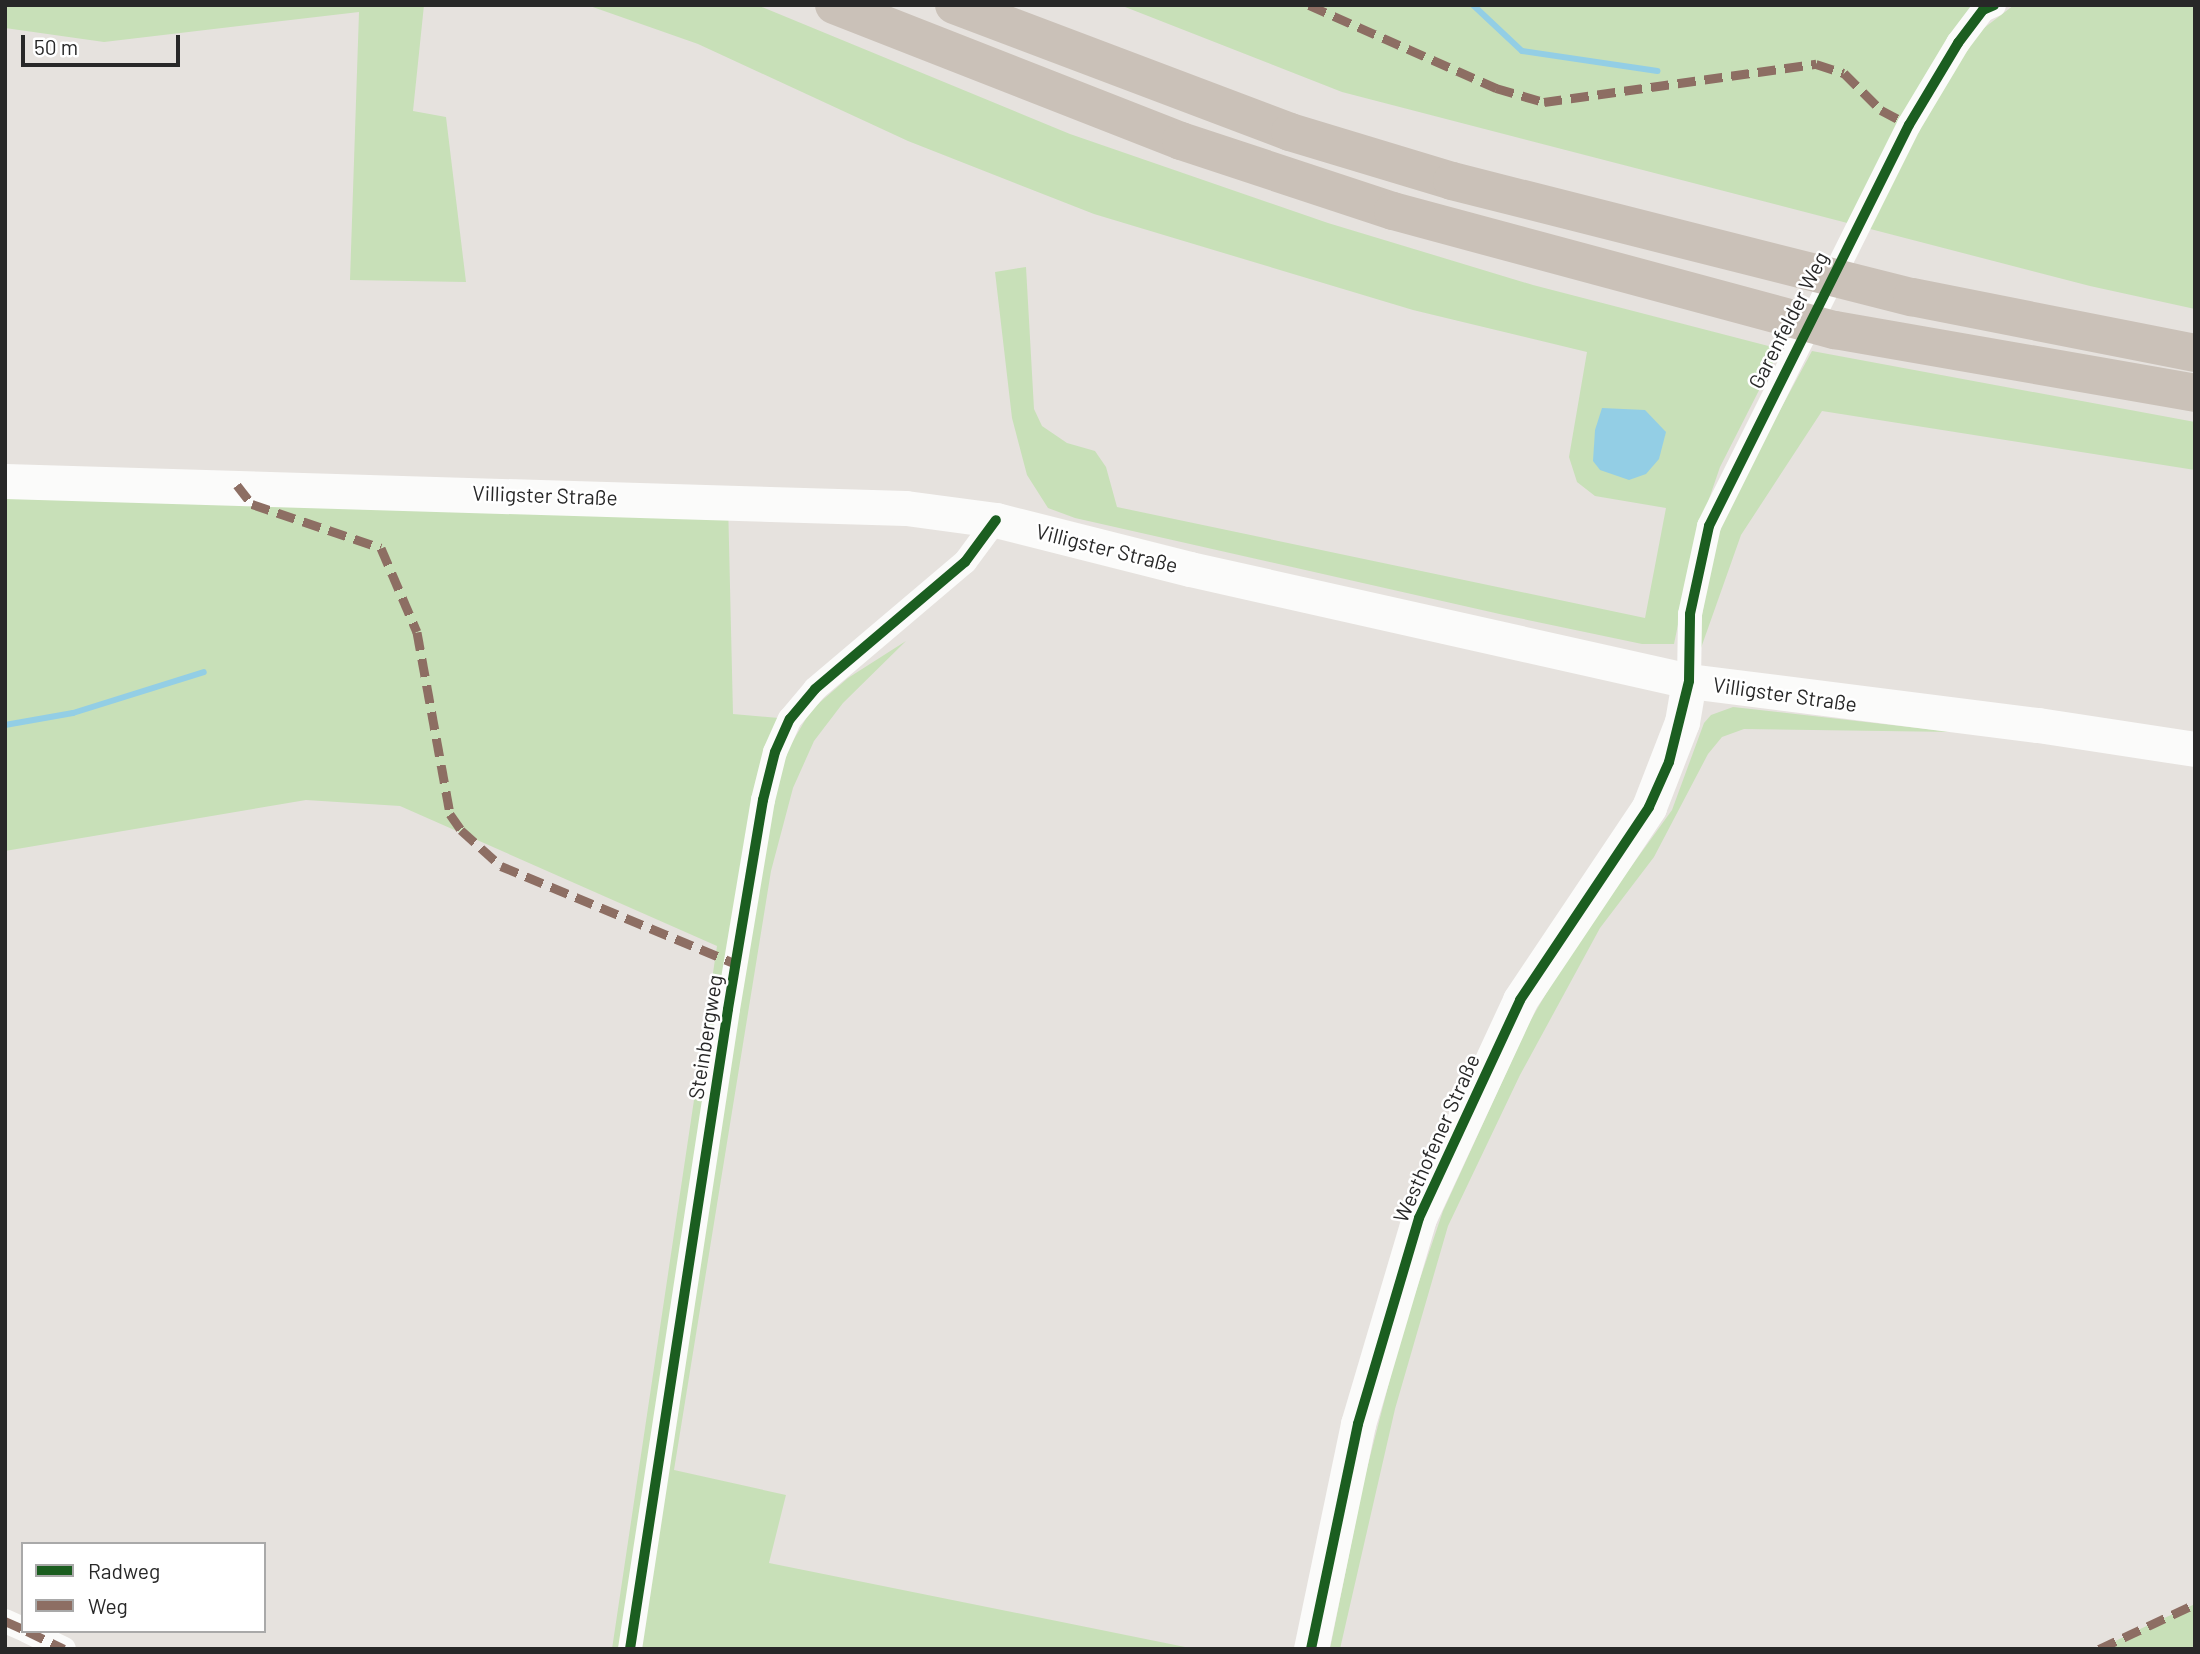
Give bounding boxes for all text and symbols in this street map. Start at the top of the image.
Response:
scale bar [24,21,184,65]
text: 50 m [34,34,78,59]
street label: Garenfelder Weg [1743,247,1833,393]
street label: Villigster Straße [472,480,618,510]
street label: Villigster Straße [1033,518,1181,578]
street label: Villigster Straße [1711,671,1859,717]
street label: Steinbergweg [683,973,727,1101]
street label: Westhofener Straße [1388,1050,1484,1226]
legend [21,1542,266,1633]
text: Radweg [88,1558,160,1583]
text: Weg [88,1593,128,1618]

